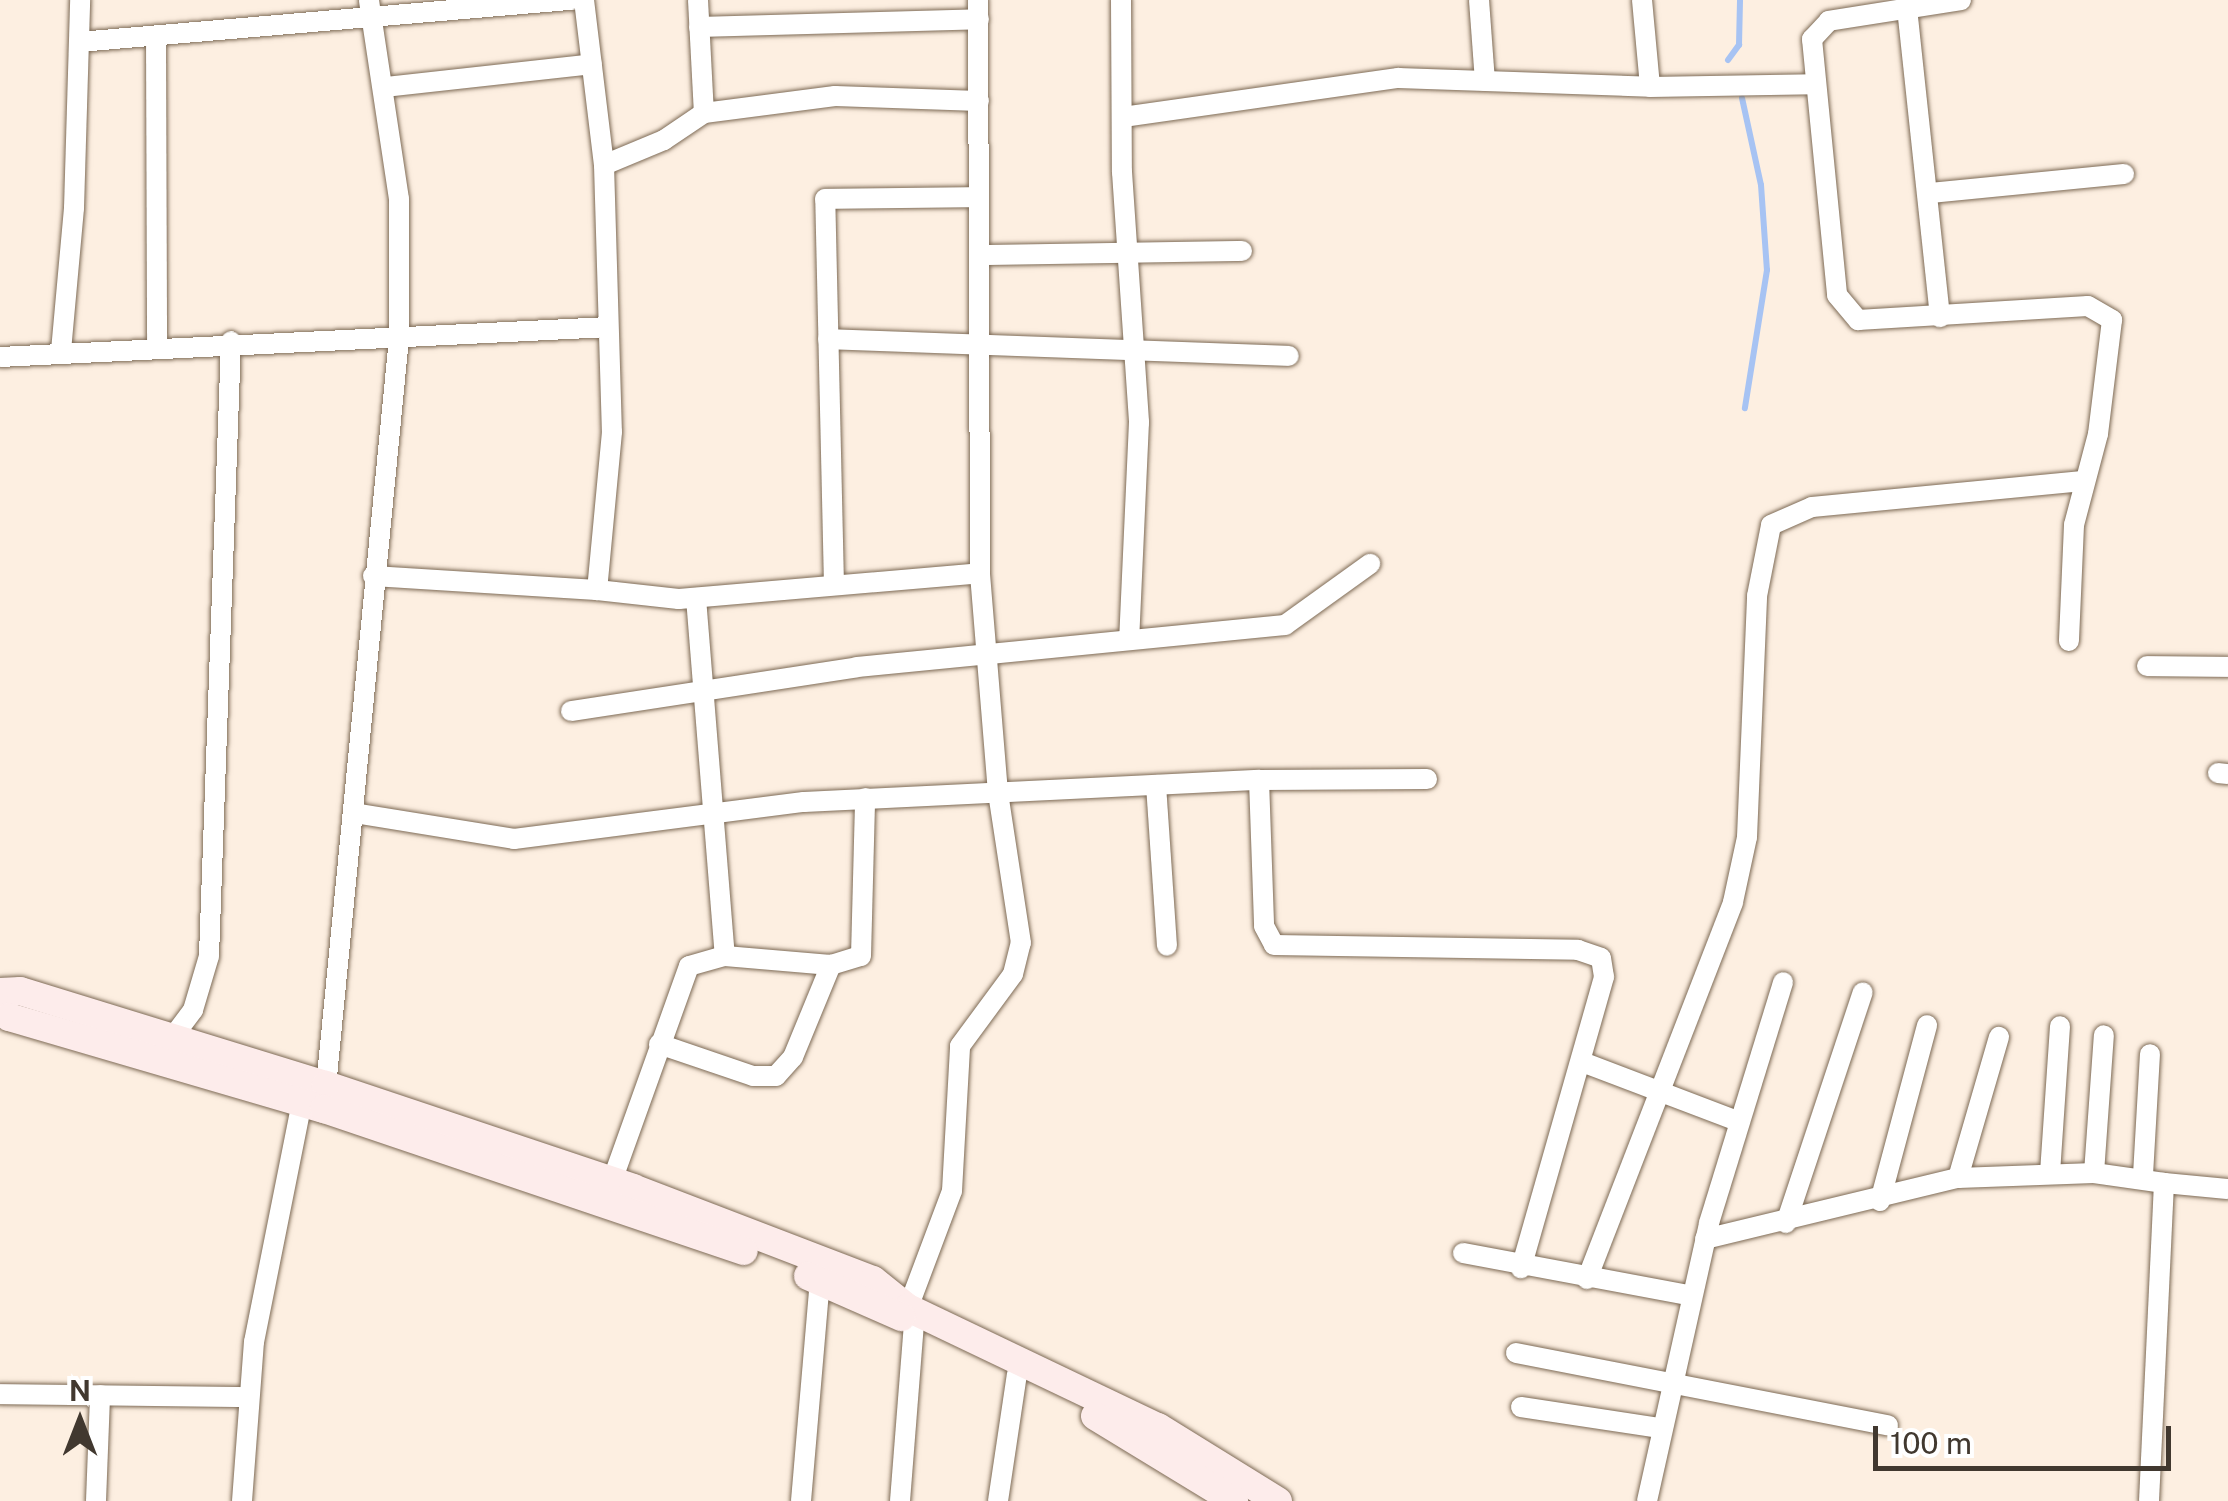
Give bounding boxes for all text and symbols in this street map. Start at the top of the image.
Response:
north arrow [30,1371,130,1471]
text: N [69,1374,91,1407]
scale bar [1878,1406,2176,1468]
text: 100 m [1890,1425,1972,1461]

